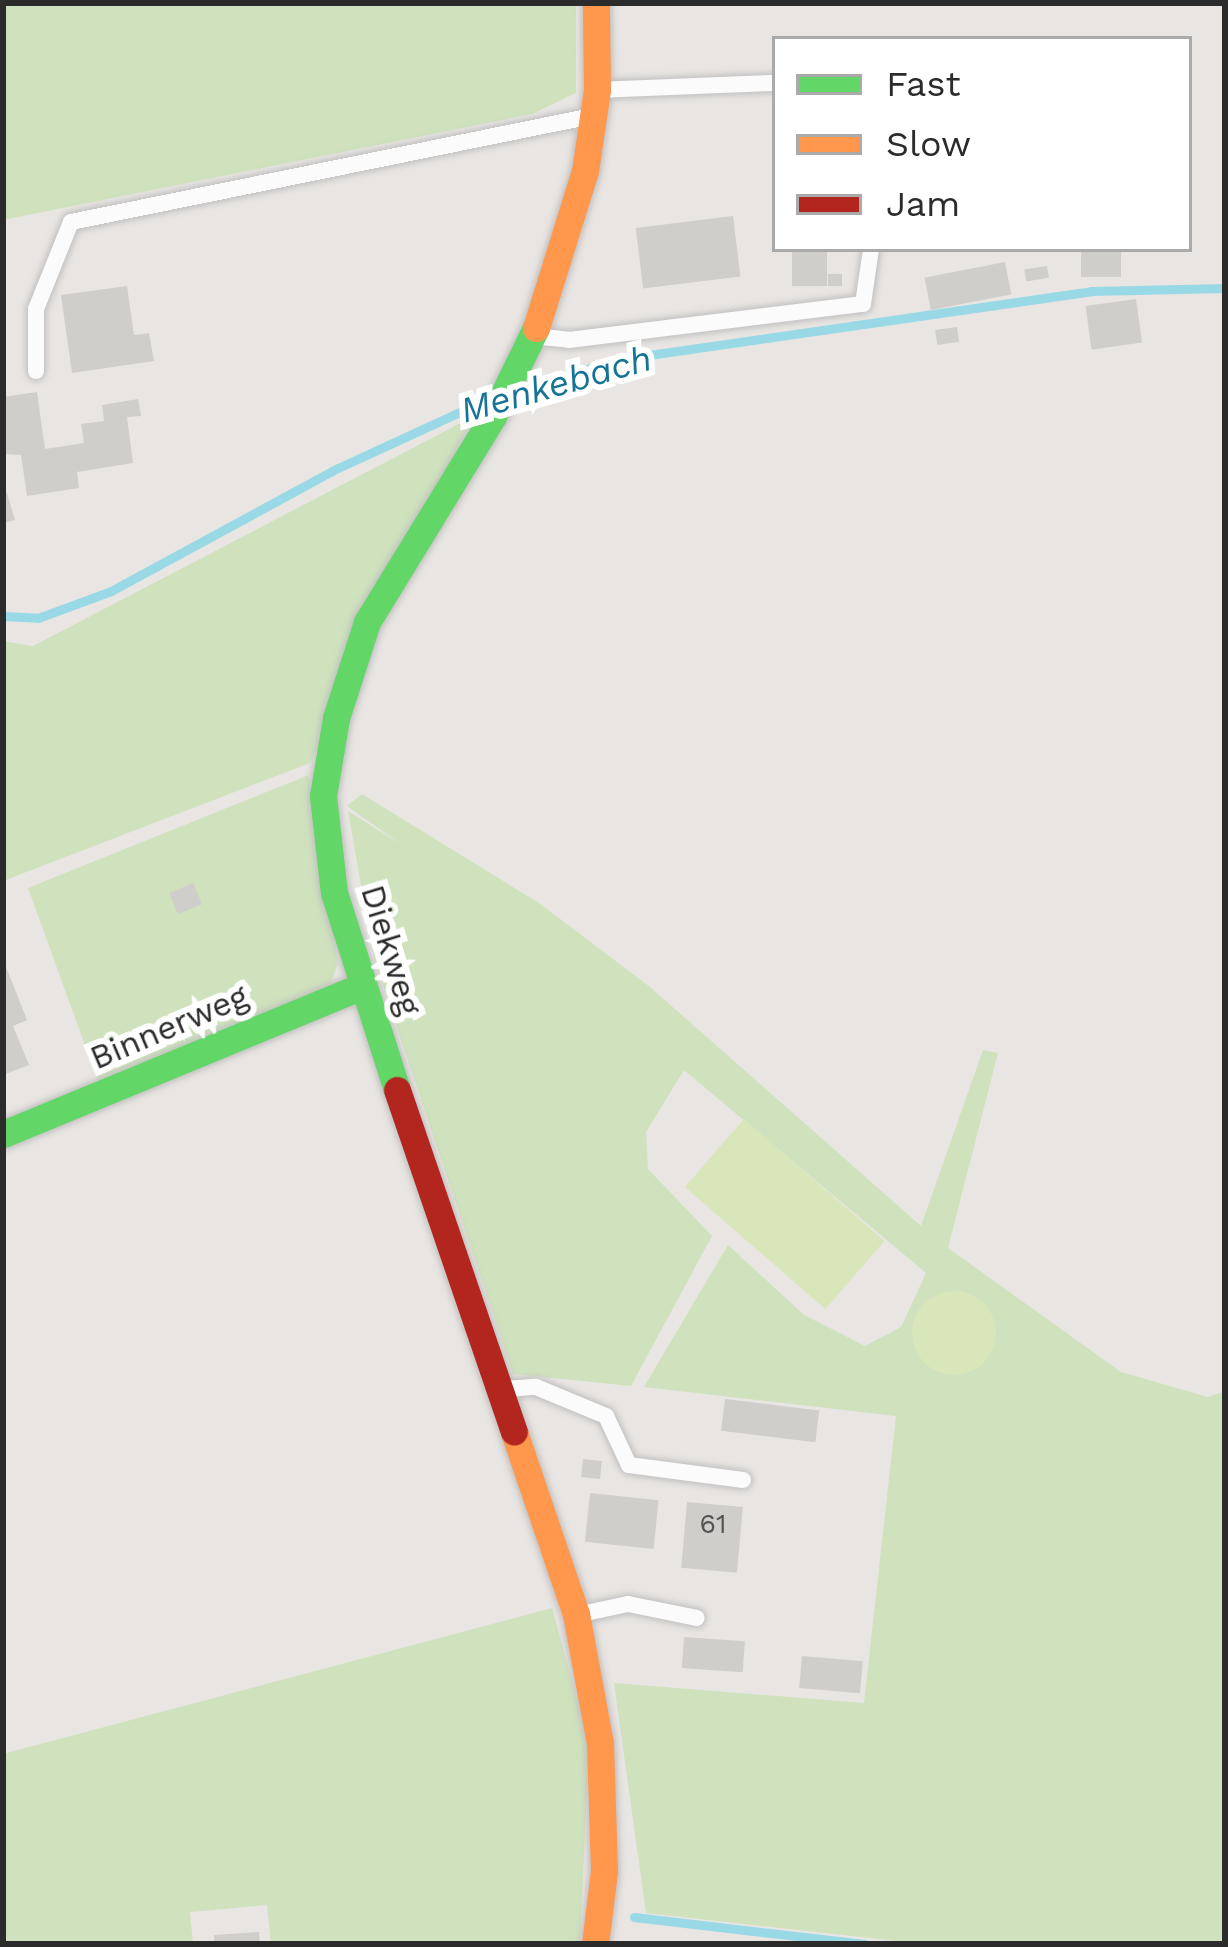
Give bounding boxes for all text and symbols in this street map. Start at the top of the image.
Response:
legend [772,36,1192,252]
text: Fast [886,63,961,105]
text: Slow [886,123,971,165]
text: Jam [886,183,960,225]
water label: Menkebach [456,337,656,433]
street label: Diekweg [353,880,429,1020]
street label: Binnerweg [84,976,254,1078]
house number: 61 [700,1509,726,1541]

